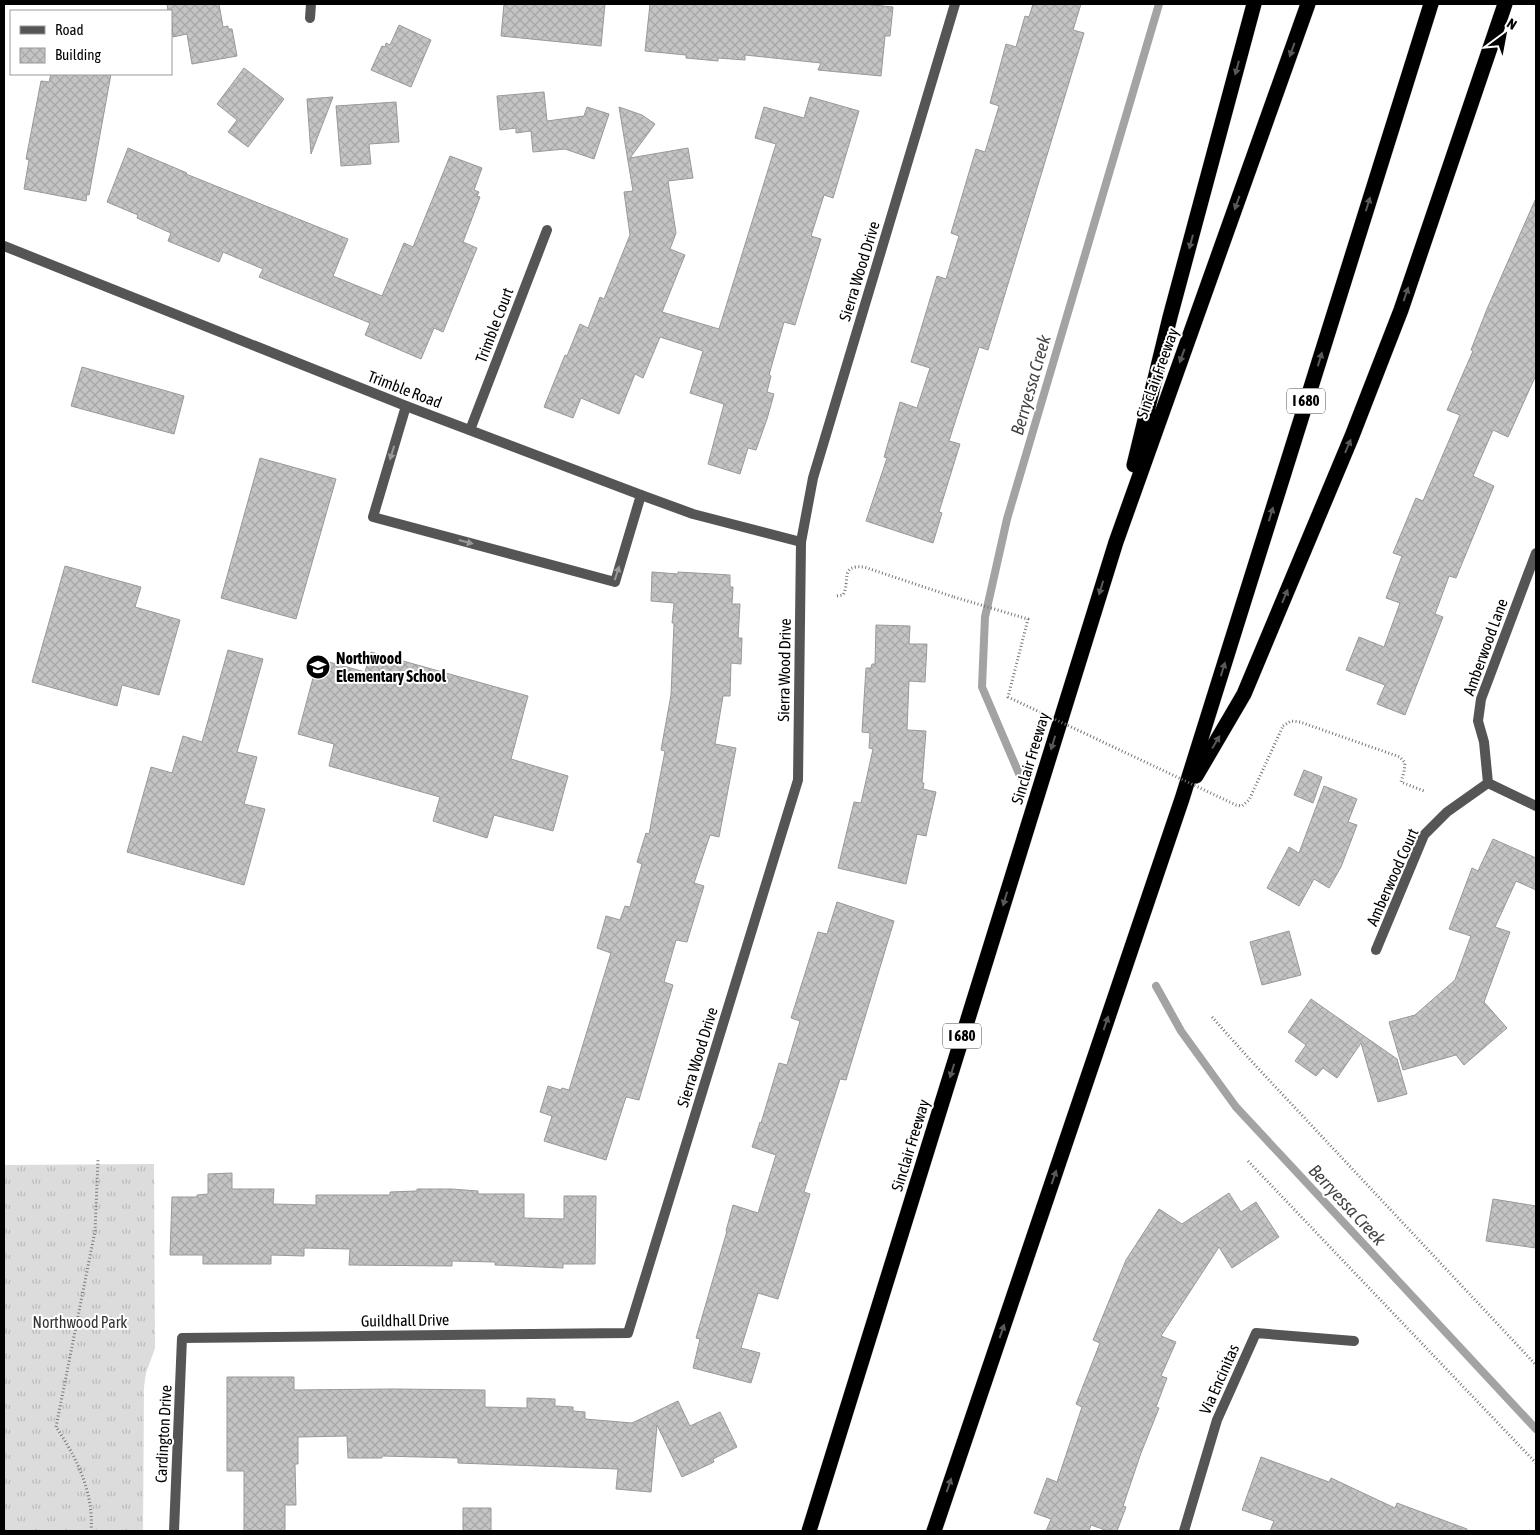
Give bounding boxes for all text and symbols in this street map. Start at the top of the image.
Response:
legend [10,10,172,75]
north arrow [1480,10,1530,60]
text: N [1504,15,1520,33]
text: Road [55,21,84,38]
one-way arrow [1288,42,1295,57]
text: Building [55,46,101,63]
one-way arrow [1233,60,1241,75]
one-way arrow [1233,195,1240,210]
one-way arrow [1364,196,1372,211]
street label: Sierra Wood Drive [835,219,883,323]
one-way arrow [1186,234,1194,249]
street label: Trimble Court [471,285,517,365]
one-way arrow [1402,286,1410,301]
street label: Sinclair Freeway [1132,325,1183,421]
water label: Berryessa Creek [1006,331,1055,437]
one-way arrow [1178,348,1185,363]
one-way arrow [1316,351,1324,366]
street label: Trimble Road [366,367,444,411]
road number: I 680 [1287,388,1325,414]
one-way arrow [1345,439,1353,453]
one-way arrow [388,446,396,461]
one-way arrow [1268,506,1276,521]
one-way arrow [459,538,474,546]
one-way arrow [614,565,622,580]
one-way arrow [1097,581,1105,596]
one-way arrow [1282,589,1290,603]
street label: Amberwood Lane [1459,596,1511,698]
street label: Sierra Wood Drive [774,618,794,722]
place label: Northwood Elementary School [336,649,447,685]
school or university icon: Northwood Elementary School [305,654,331,680]
one-way arrow [1219,662,1227,677]
street label: Sinclair Freeway [1008,710,1054,806]
one-way arrow [1049,736,1057,751]
one-way arrow [1211,736,1220,749]
street label: Amberwood Court [1362,825,1422,929]
one-way arrow [1001,891,1008,906]
street label: Sierra Wood Drive [673,1005,721,1109]
one-way arrow [1103,1016,1110,1031]
road number: I 680 [943,1024,981,1048]
one-way arrow [947,1063,955,1078]
street label: Sinclair Freeway [888,1097,934,1193]
water label: Berryessa Creek [1305,1160,1391,1250]
one-way arrow [1051,1170,1058,1185]
street label: Guildhall Drive [361,1310,449,1330]
park label: Northwood Park [33,1313,127,1331]
one-way arrow [998,1323,1006,1338]
street label: Via Encinitas [1196,1341,1243,1417]
street label: Cardington Drive [151,1384,176,1484]
one-way arrow [946,1477,954,1492]

